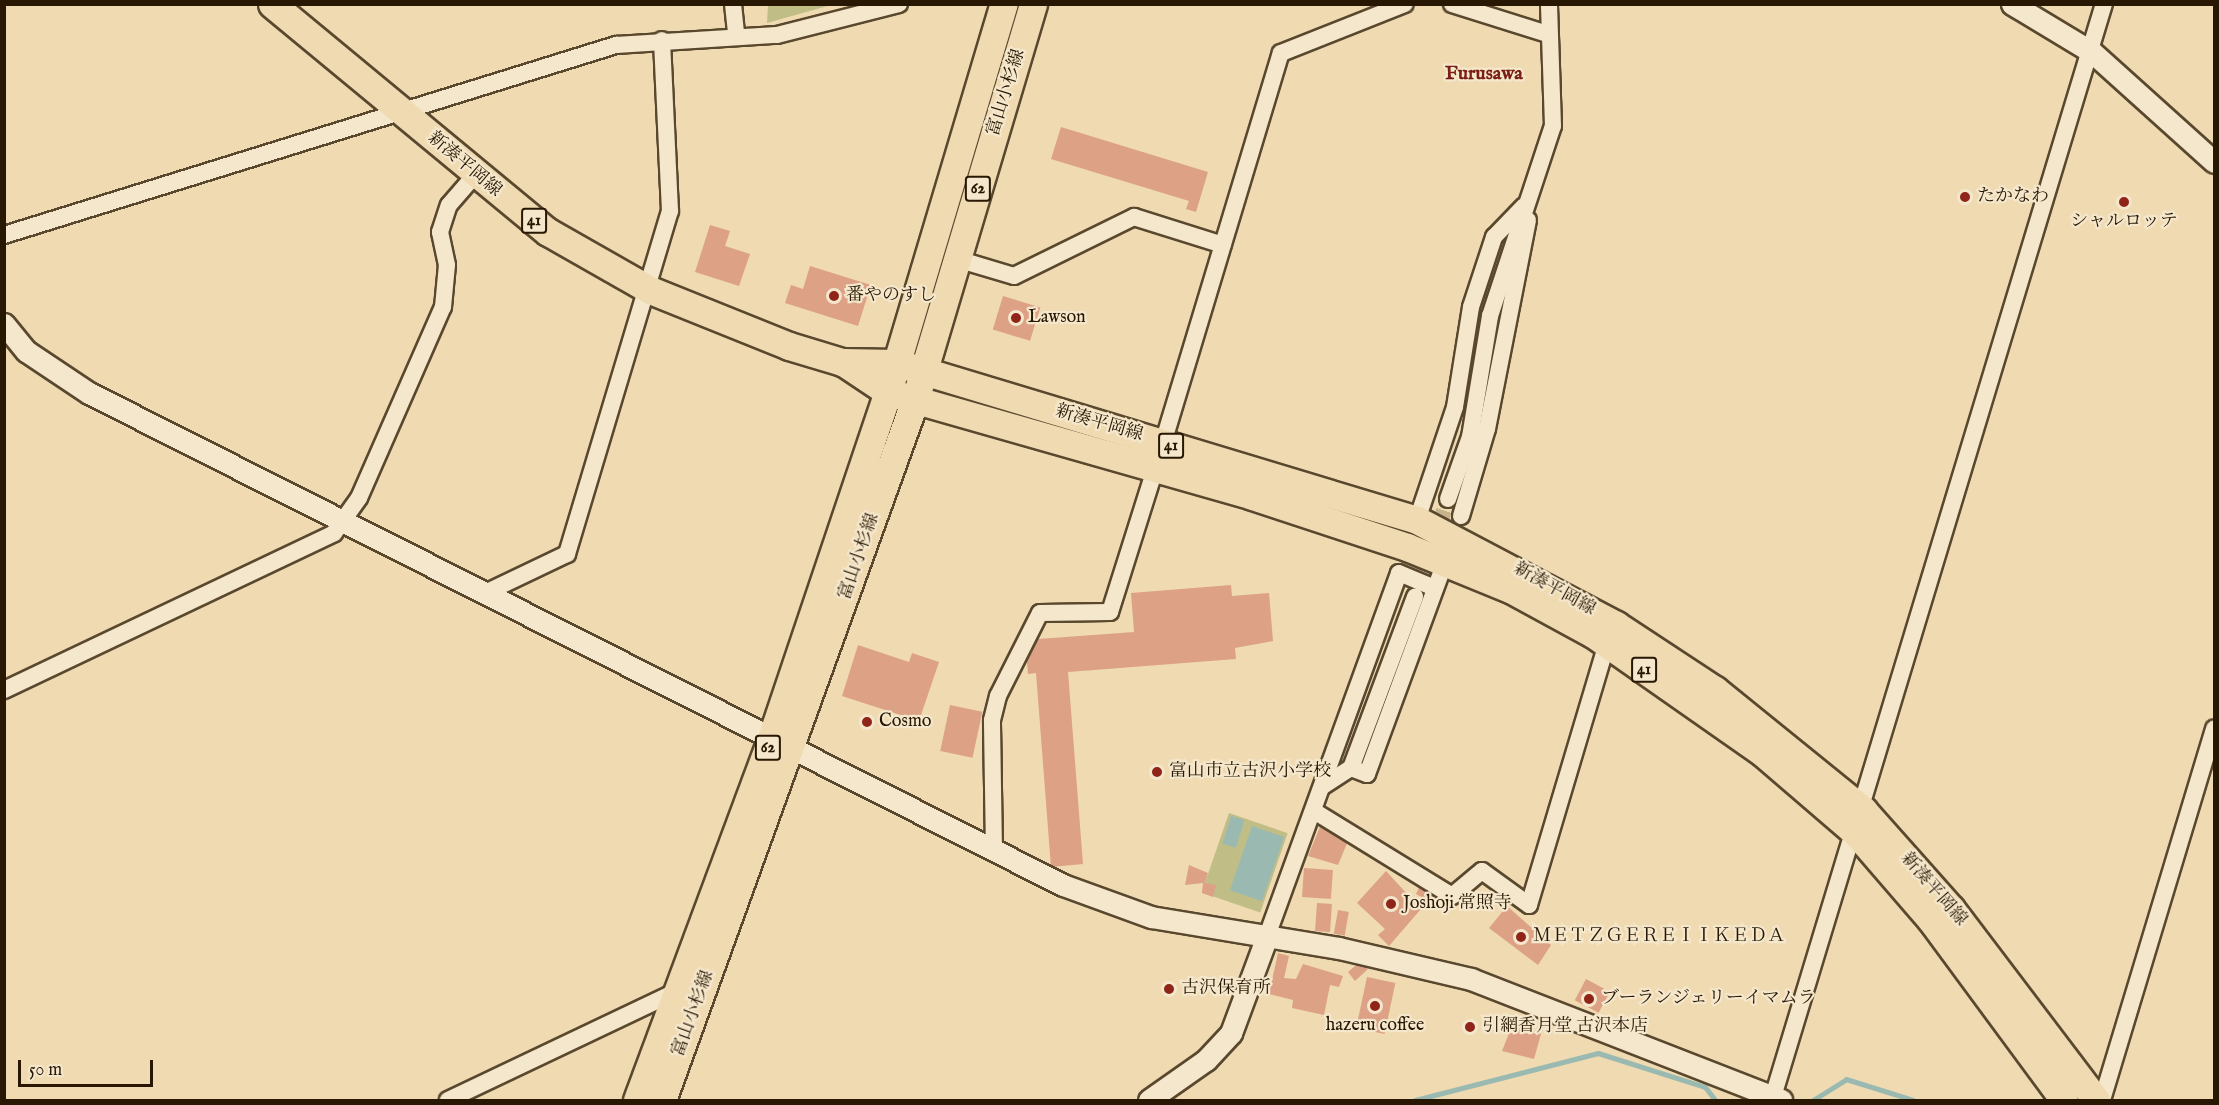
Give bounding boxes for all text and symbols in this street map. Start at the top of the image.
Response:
street label: 富山小杉線 [984,47,1030,139]
district label: Furusawa [1445,61,1523,85]
street label: 新湊平岡線 [423,128,505,202]
road number: 62 [964,176,992,202]
place label: たかなわ [1977,186,2049,208]
marker: たかなわ [1958,190,1972,204]
marker: シャルロッテ [2117,195,2131,209]
road number: 41 [520,208,548,234]
place label: シャルロッテ [2070,211,2178,233]
place label: 番やのすし [846,285,936,307]
marker: 番やのすし [827,289,841,303]
place label: Lawson [1028,307,1086,329]
marker: Lawson [1009,311,1023,325]
street label: 新湊平岡線 [1053,401,1145,447]
road number: 41 [1158,433,1184,459]
street label: 富山小杉線 [835,511,885,603]
street label: 新湊平岡線 [1509,559,1599,621]
road number: 41 [1630,657,1658,683]
place label: Cosmo [879,711,931,733]
marker: Cosmo [860,715,874,729]
road number: 62 [754,735,782,761]
place label: 富山市立古沢小学校 [1169,761,1331,783]
marker: 富山市立古沢小学校 [1150,765,1164,779]
street label: 新湊平岡線 [1895,849,1971,931]
place label: Joshoji 常照寺 [1403,893,1512,915]
marker: Joshoji 常照寺 [1384,897,1398,911]
place label: ＭＥＴＺＧＥＲＥＩＩＫＥＤＡ [1533,926,1785,948]
marker: ＭＥＴＺＧＥＲＥＩＩＫＥＤＡ [1514,930,1528,944]
street label: 富山小杉線 [668,968,720,1060]
place label: 古沢保育所 [1181,978,1271,1000]
marker: 古沢保育所 [1162,982,1176,996]
place label: ブーランジェリーイマムラ [1601,988,1816,1010]
marker: ブーランジェリーイマムラ [1582,992,1596,1006]
marker: hazeru coffee [1368,999,1382,1013]
place label: hazeru coffee [1326,1015,1424,1037]
place label: 引網香月堂 古沢本店 [1482,1016,1648,1038]
marker: 引網香月堂 古沢本店 [1463,1020,1477,1034]
scale bar [21,1048,156,1086]
text: 50 m [29,1059,62,1082]

